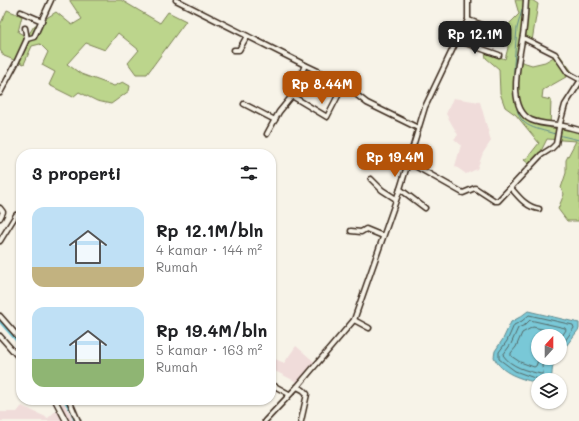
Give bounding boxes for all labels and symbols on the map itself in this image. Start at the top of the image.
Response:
pin: Rp 12.1M [434,21,516,55]
pin: Rp 8.44M [281,71,363,105]
pin: Rp 19.4M [354,144,436,178]
north arrow [531,329,567,365]

